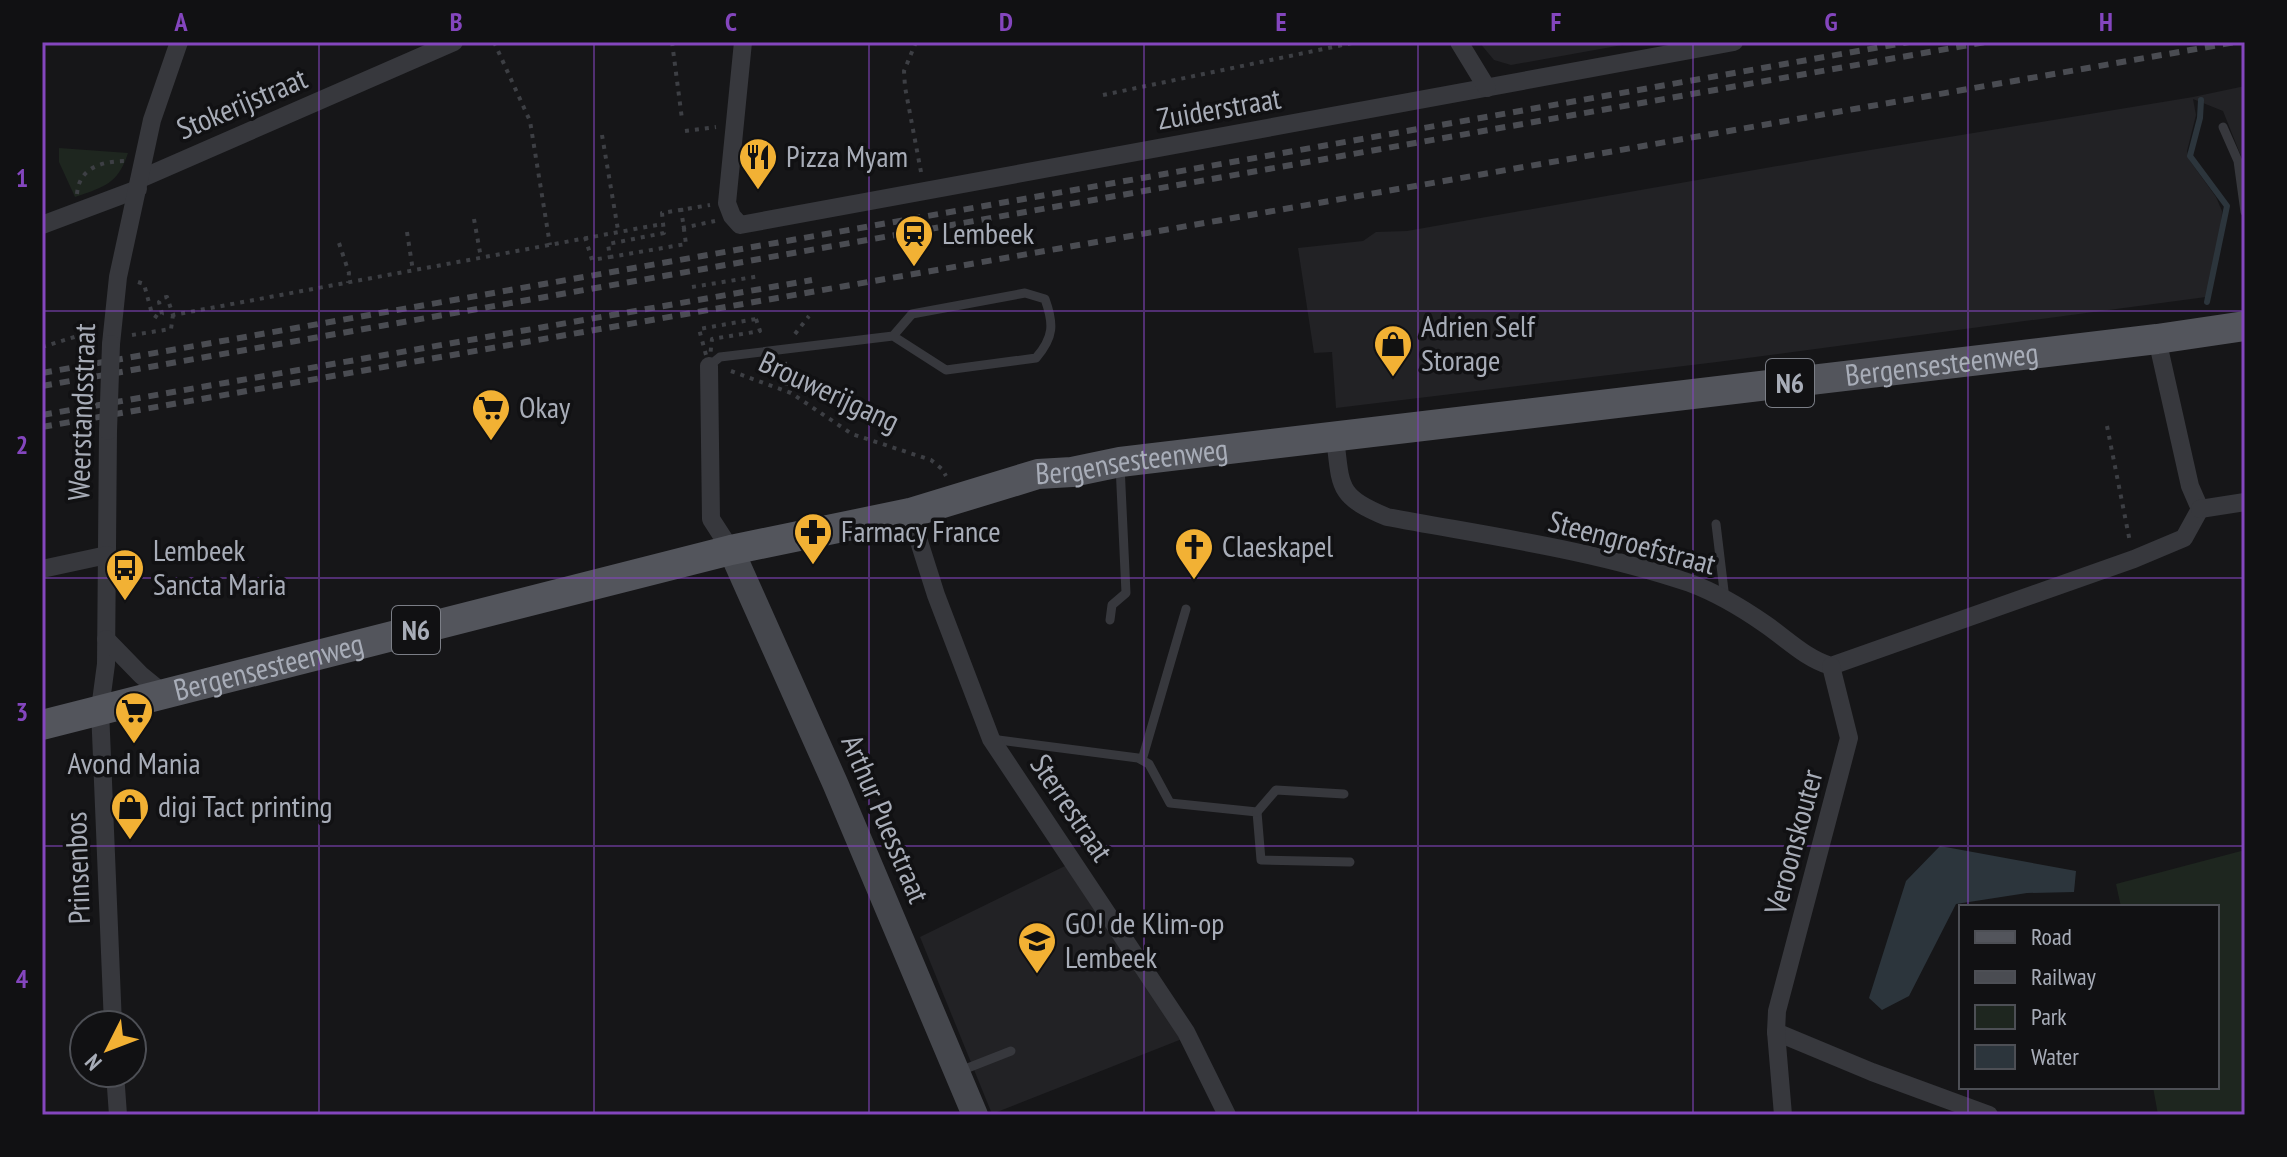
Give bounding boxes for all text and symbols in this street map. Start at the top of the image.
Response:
text: A [173,5,188,38]
text: B [450,5,463,38]
text: C [725,5,737,38]
text: D [999,5,1013,38]
text: E [1275,5,1287,38]
text: F [1551,5,1562,38]
text: G [1824,5,1838,38]
text: H [2099,5,2113,38]
street label: Stokerijstraat [170,58,313,147]
street label: Zuiderstraat [1154,77,1284,138]
restaurant icon: Pizza Myam [737,136,779,191]
place label: Pizza Myam [786,136,908,175]
text: 1 [16,161,28,194]
station icon: Lembeek [893,213,935,268]
place label: Lembeek [942,213,1035,252]
place label: Adrien Self Storage [1421,306,1536,379]
street label: Weerstandsstraat [58,322,103,501]
shop icon: Adrien Self Storage [1372,323,1414,378]
street label: Bergensesteenweg [1843,332,2040,394]
street label: Brouwerijgang [753,341,906,440]
road number: N6 [1766,359,1814,407]
supermarket icon: Okay [470,387,512,442]
place label: Okay [519,387,571,426]
text: 2 [16,428,28,461]
street label: Bergensesteenweg [1034,428,1230,492]
street label: Steengroefstraat [1544,500,1721,583]
pharmacy icon: Farmacy France [792,511,834,566]
place label: Farmacy France [841,511,1001,550]
church icon: Claeskapel [1173,526,1215,581]
place label: Claeskapel [1222,526,1333,565]
place label: Lembeek Sancta Maria [153,530,286,603]
bus stop icon: Lembeek Sancta Maria [104,547,146,602]
road number: N6 [392,606,440,654]
street label: Bergensesteenweg [169,623,367,709]
supermarket icon: Avond Mania [113,690,155,745]
text: 3 [16,695,28,728]
street label: Arthur Puesstraat [833,728,940,909]
place label: Avond Mania [67,743,201,782]
street label: Sterrestraat [1022,746,1123,869]
street label: Veroonskouter [1754,764,1831,919]
shop icon: digi Tact printing [109,786,151,841]
place label: digi Tact printing [158,786,333,825]
street label: Prinsenbos [55,811,98,925]
place label: GO! de Klim-op Lembeek [1065,903,1224,976]
legend [1959,905,2219,1089]
school or university icon: GO! de Klim-op Lembeek [1016,920,1058,975]
text: Road [2031,921,2072,952]
text: Railway [2031,961,2096,992]
text: 4 [16,962,29,995]
text: Park [2031,1001,2067,1032]
north arrow [68,1009,148,1089]
text: Water [2031,1041,2079,1072]
text: N [79,1049,108,1076]

